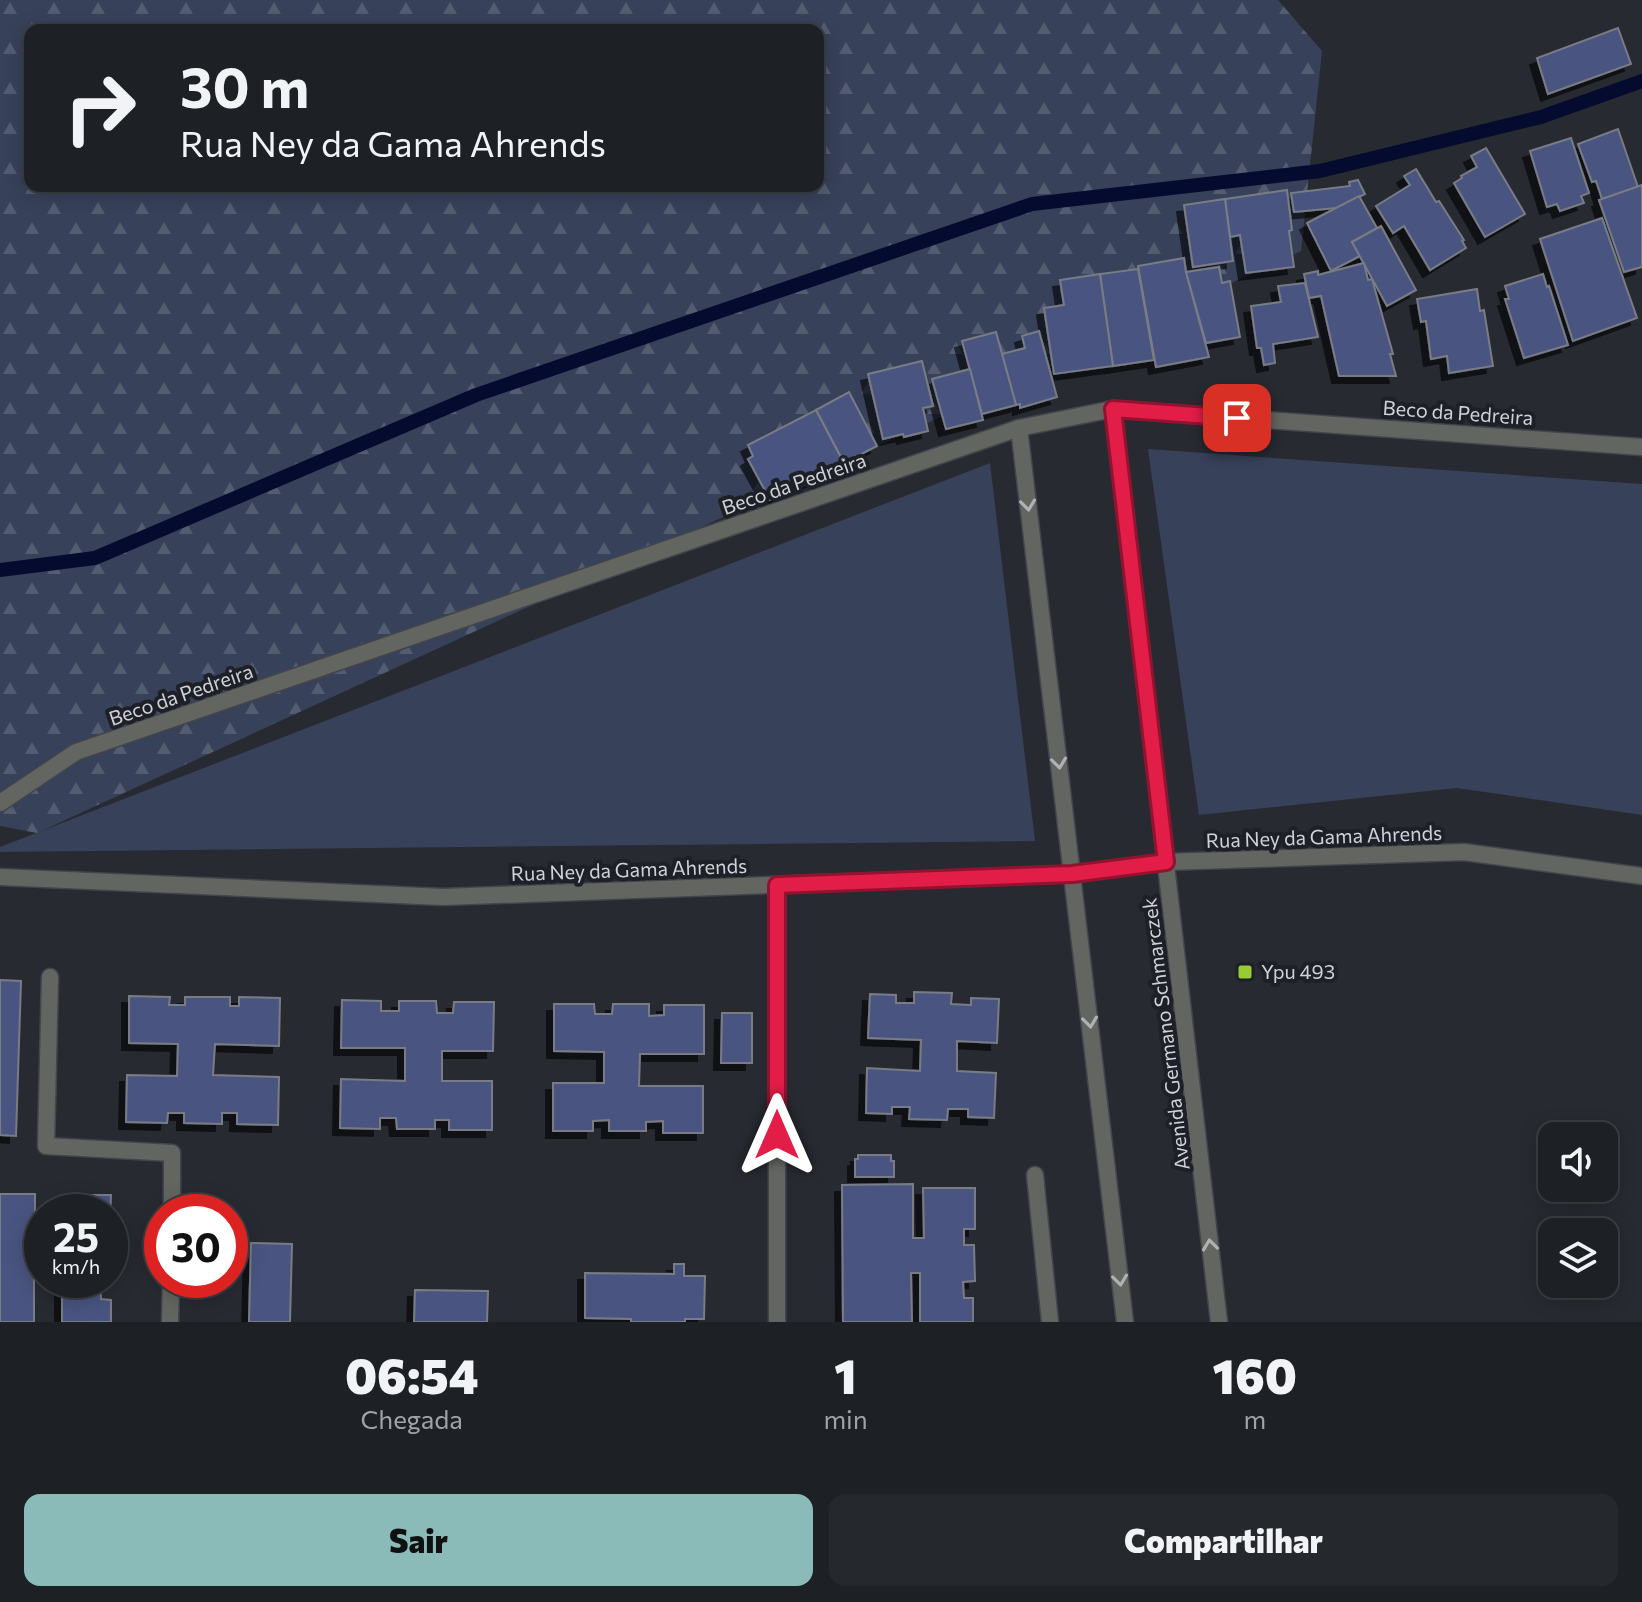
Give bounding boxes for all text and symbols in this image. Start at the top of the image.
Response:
text: 30 m [180,51,309,120]
icon: right [48,56,152,160]
text: Rua Ney da Gama Ahrends [180,120,606,164]
pin [1203,384,1271,452]
street label: Beco da Pedreira [1382,395,1534,429]
icon: arrive [1215,396,1259,440]
street label: Beco da Pedreira [718,447,869,519]
one-way arrow [1020,499,1037,512]
street label: Beco da Pedreira [105,658,256,730]
one-way arrow [1050,757,1067,770]
street label: Rua Ney da Gama Ahrends [1205,820,1443,852]
street label: Rua Ney da Gama Ahrends [510,853,748,885]
street label: Avenida Germano Schmarczek [1136,896,1194,1172]
place label: Ypu 493 [1261,959,1335,983]
marker: Ypu 493 [1236,963,1254,981]
one-way arrow [1081,1016,1098,1029]
position arrow [735,1093,819,1177]
map controls [1538,1122,1618,1298]
button: sound [1538,1122,1618,1202]
speed limit sign: 30 [144,1194,248,1298]
text: 25 [53,1211,99,1260]
button: layers [1538,1218,1618,1298]
one-way arrow [1202,1238,1219,1251]
text: km/h [52,1254,100,1278]
one-way arrow [1112,1274,1129,1287]
text: 06:54 [345,1345,479,1404]
text: 1 [834,1345,857,1404]
text: 160 [1213,1345,1297,1404]
text: Chegada [360,1403,463,1434]
text: min [823,1403,868,1434]
text: m [1243,1403,1266,1434]
button: Sair [24,1494,813,1586]
button: Compartilhar [829,1494,1618,1586]

